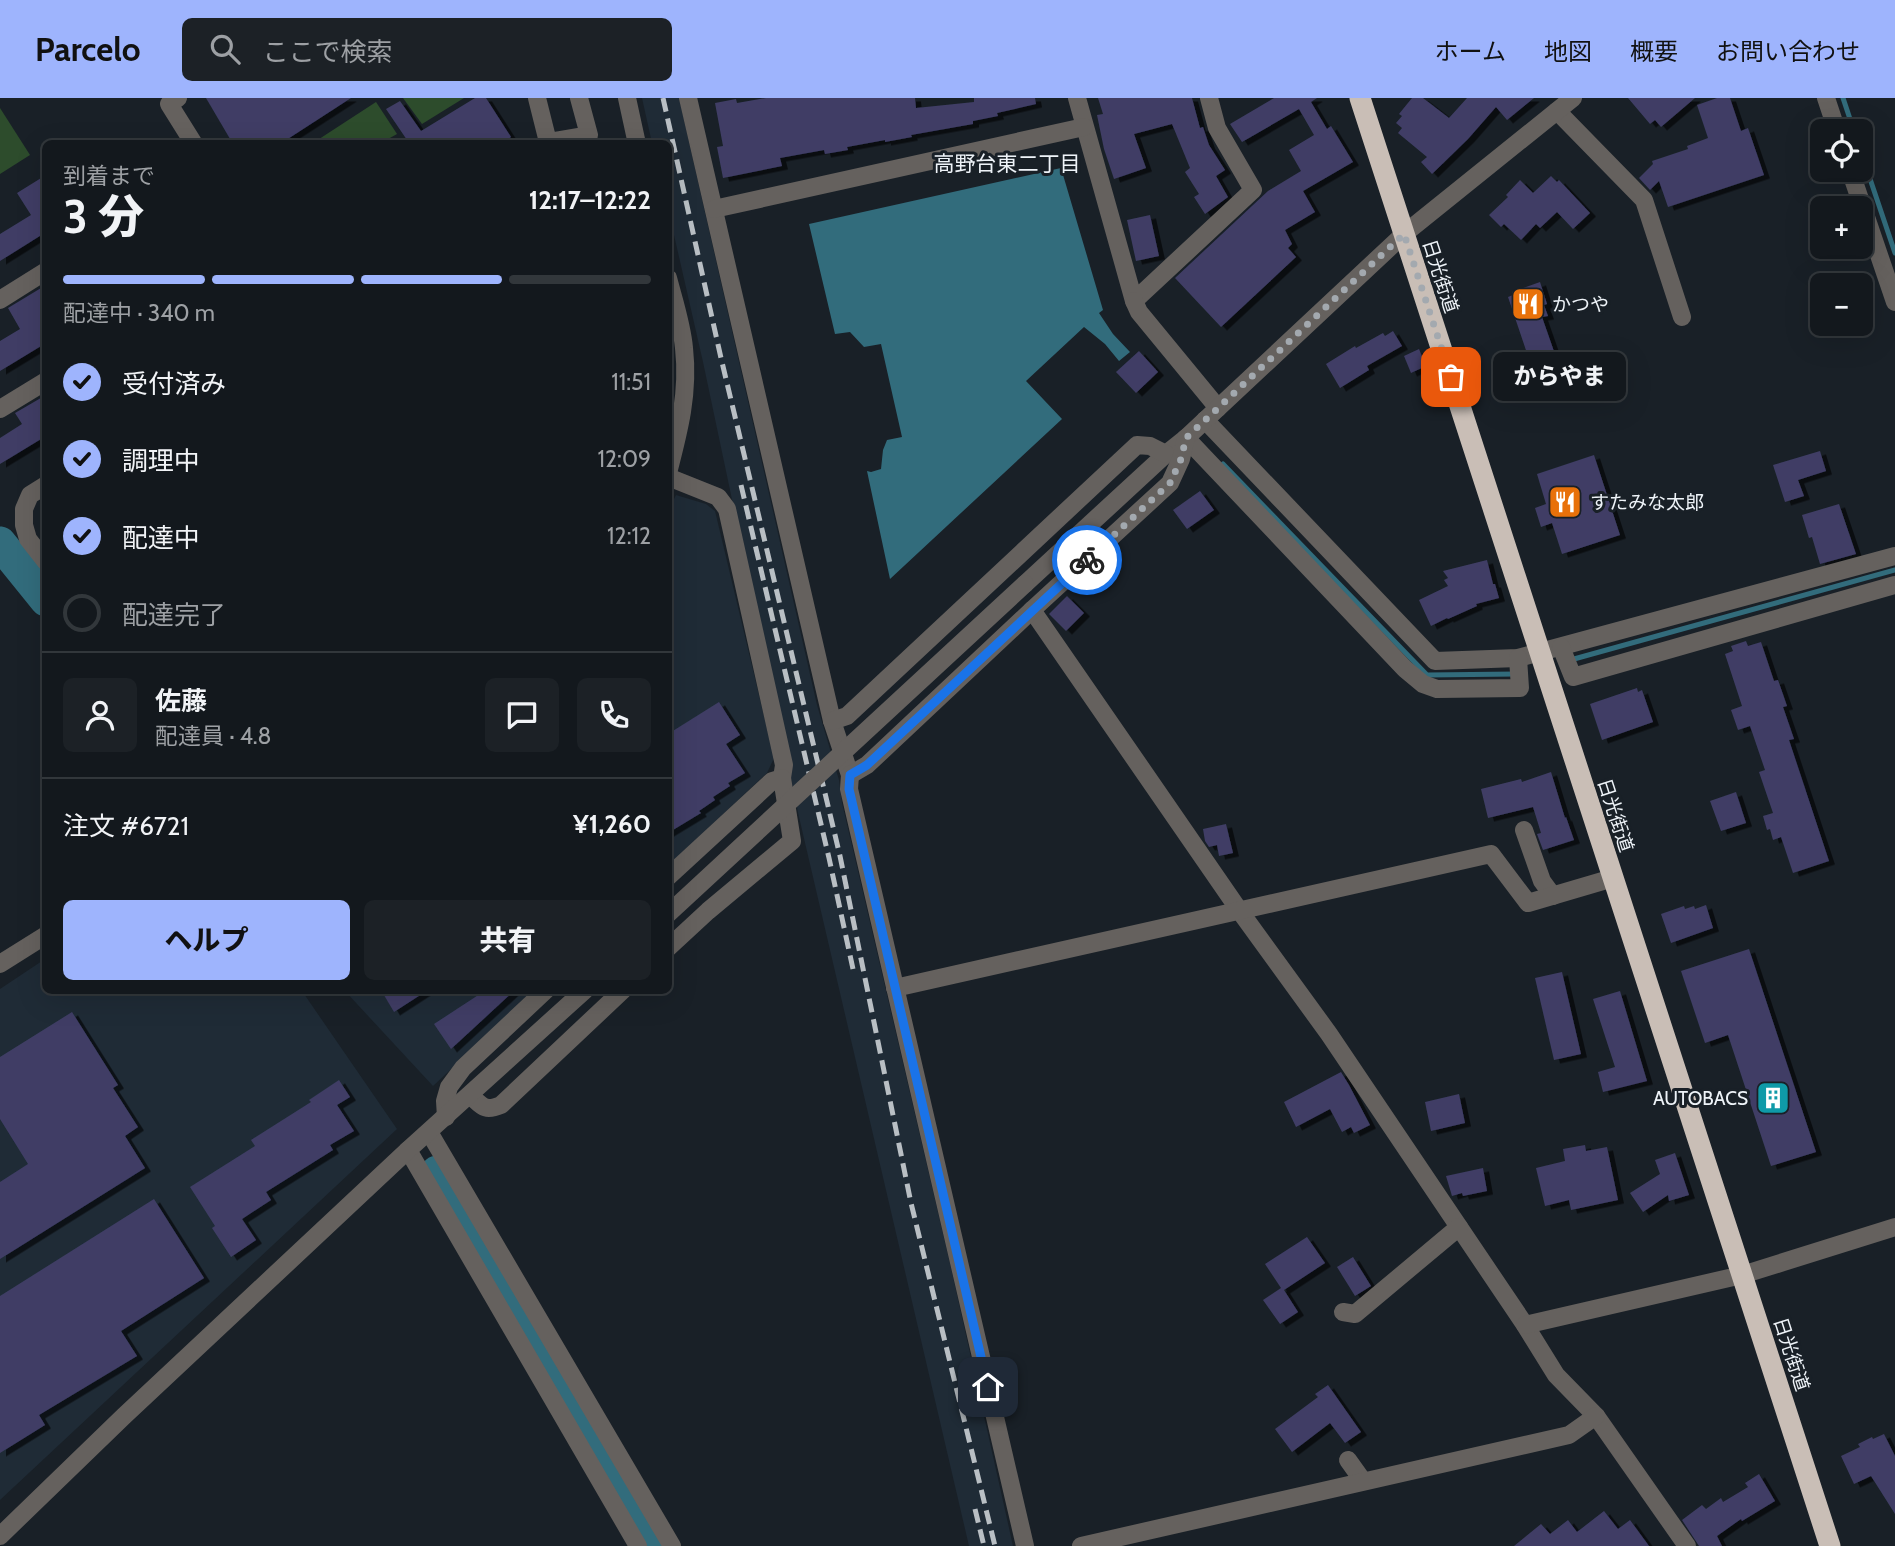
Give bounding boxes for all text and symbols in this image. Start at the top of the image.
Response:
search box [182,18,672,81]
text: Parcelo [35,29,140,69]
icon: search [206,30,244,68]
text: ここで検索 [262,36,392,68]
text: ホーム [1435,37,1506,66]
text: 地図 [1544,37,1592,66]
text: 概要 [1630,37,1678,66]
text: お問い合わせ [1716,37,1860,66]
map controls [1810,119,1873,336]
button: locate [1810,119,1873,182]
district label: 高野台東二丁目 [934,151,1081,176]
text: 到着まで [63,162,155,190]
text: 12:17–12:22 [529,184,651,216]
text: 3 分 [63,189,144,245]
button: + [1810,196,1873,259]
street label: 日光街道 [1418,236,1463,316]
button: − [1810,273,1873,336]
restaurant icon: かつや [1509,285,1547,323]
place label: かつや [1552,293,1609,316]
text: 配達中 · 340 m [63,299,215,327]
pin [1421,347,1481,407]
callout: からやま [1493,352,1626,402]
icon: bag [1432,358,1470,396]
text: からやま [1514,362,1606,390]
icon: check [63,363,101,401]
text: 受付済み [122,368,226,400]
text: 11:51 [611,368,651,396]
icon: check [63,440,101,478]
text: 調理中 [122,445,200,477]
text: 12:09 [598,445,651,473]
restaurant icon: すたみな太郎 [1546,483,1584,521]
place label: すたみな太郎 [1590,491,1704,514]
icon: check [63,517,101,555]
text: 配達中 [122,522,200,554]
text: 12:12 [607,522,651,550]
courier [1052,525,1122,595]
icon: bike [1068,541,1106,579]
text: 配達完了 [122,599,226,631]
button: person [63,678,137,752]
button: chat [485,678,559,752]
button: phone [577,678,651,752]
text: 佐藤 [155,685,207,717]
text: 配達員 · 4.8 [155,722,272,750]
street label: 日光街道 [1593,775,1638,855]
text: ¥1,260 [573,808,651,840]
text: 注文 #6721 [63,810,189,842]
button: ヘルプ [63,900,350,980]
button: 共有 [364,900,651,980]
building icon: AUTOBACS [1754,1079,1792,1117]
place label: AUTOBACS [1653,1087,1748,1110]
street label: 日光街道 [1769,1314,1814,1394]
pin [958,1357,1018,1417]
icon: home [969,1368,1007,1406]

